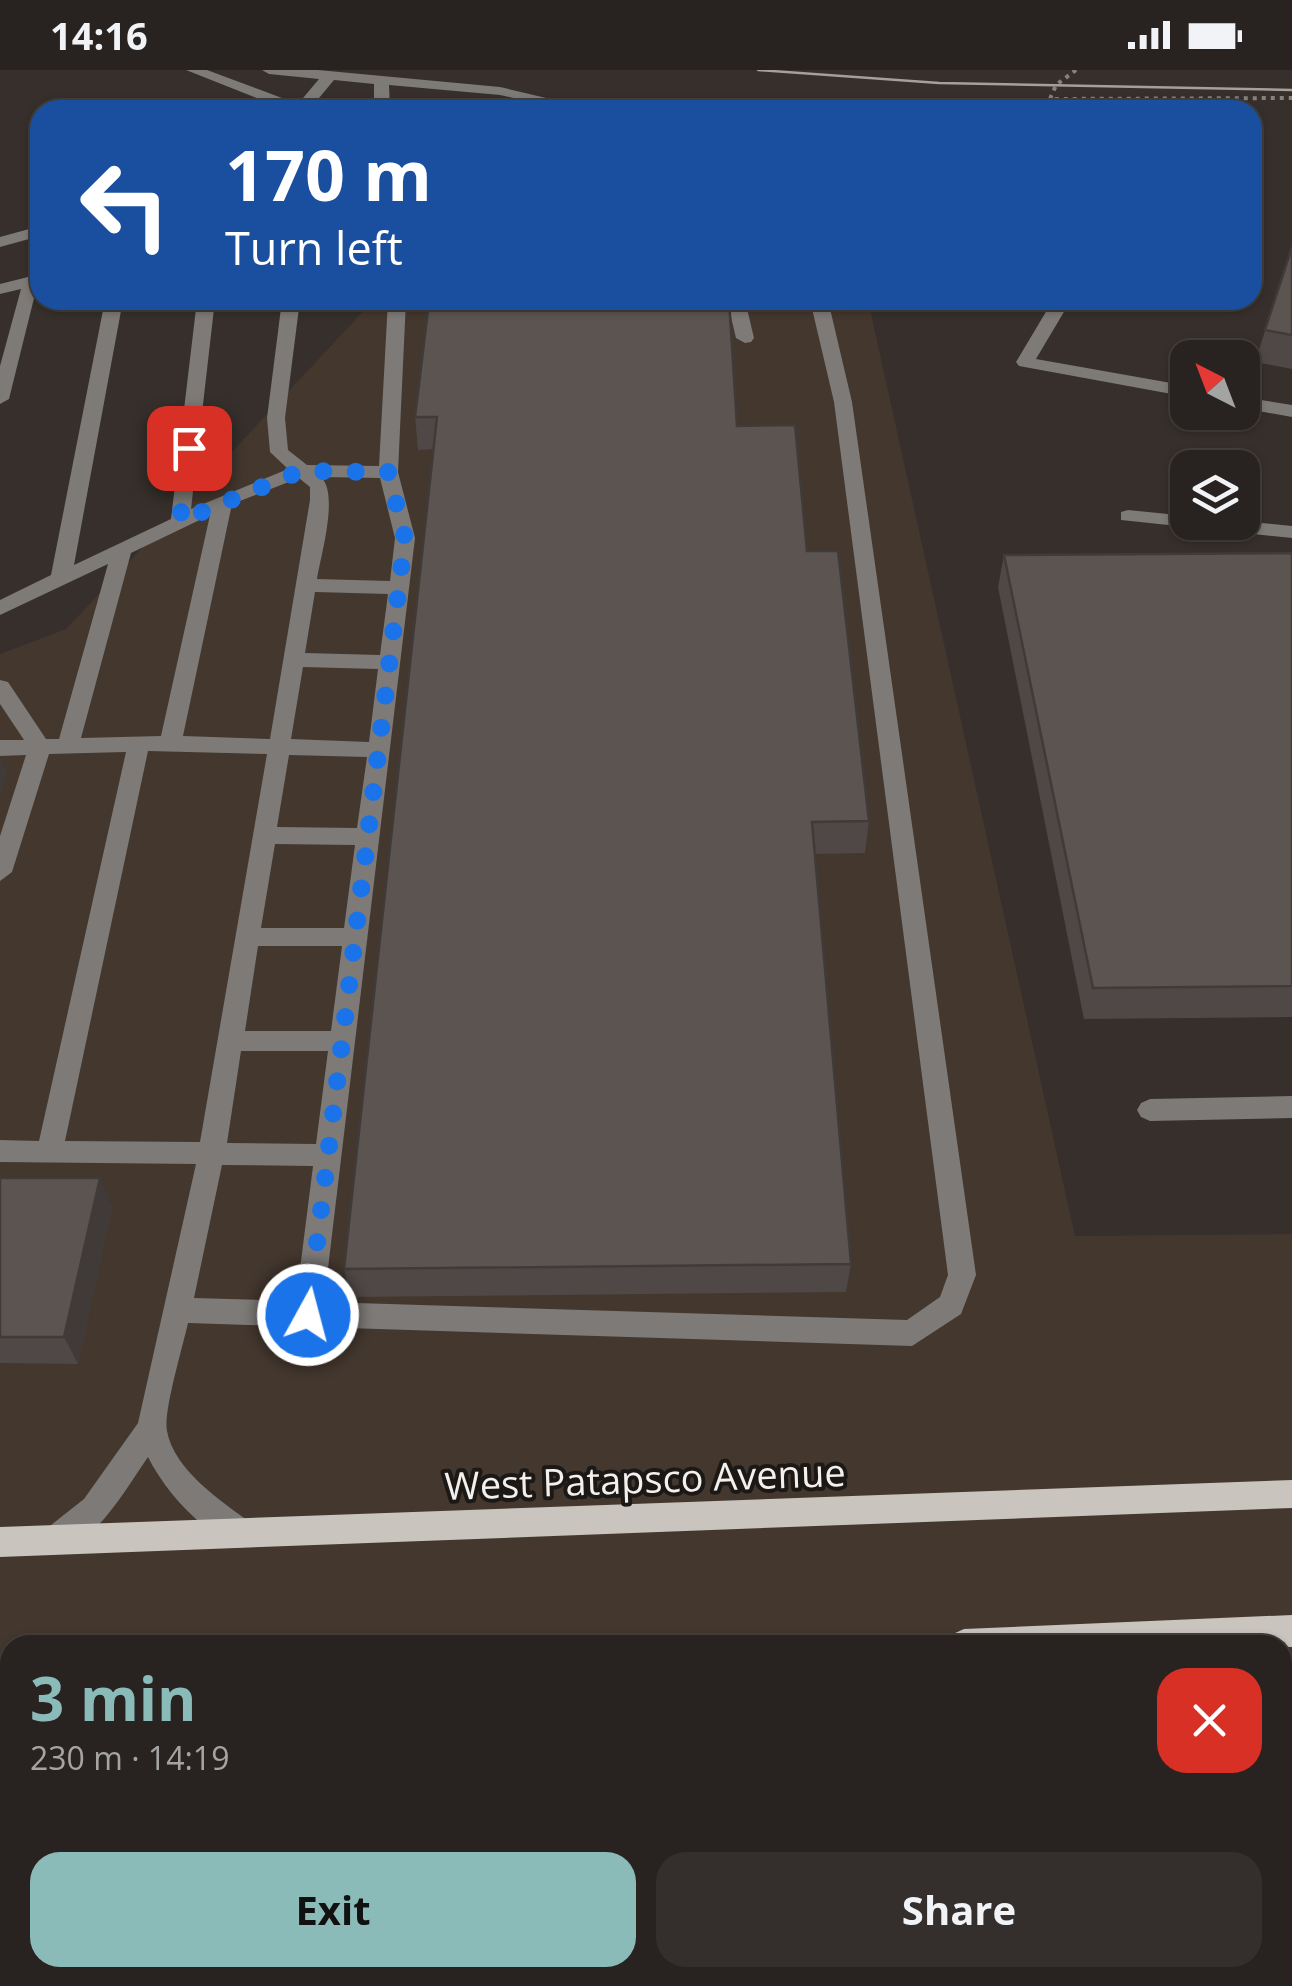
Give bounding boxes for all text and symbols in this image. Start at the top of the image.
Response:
text: 14:16 [50,9,148,61]
text: 170 m [225,126,432,222]
icon: left [60,140,190,270]
text: Turn left [225,217,403,278]
north arrow [1170,340,1260,430]
map controls [1170,340,1260,540]
pin [147,406,232,491]
icon: arrive [162,421,217,476]
button: layers [1170,450,1260,540]
position arrow [256,1263,360,1367]
street label: West Patapsco Avenue [444,1445,846,1511]
text: 3 min [30,1657,197,1739]
button: close [1157,1668,1262,1773]
text: 230 m · 14:19 [30,1736,229,1779]
button: Exit [30,1852,636,1967]
button: Share [656,1852,1262,1967]

